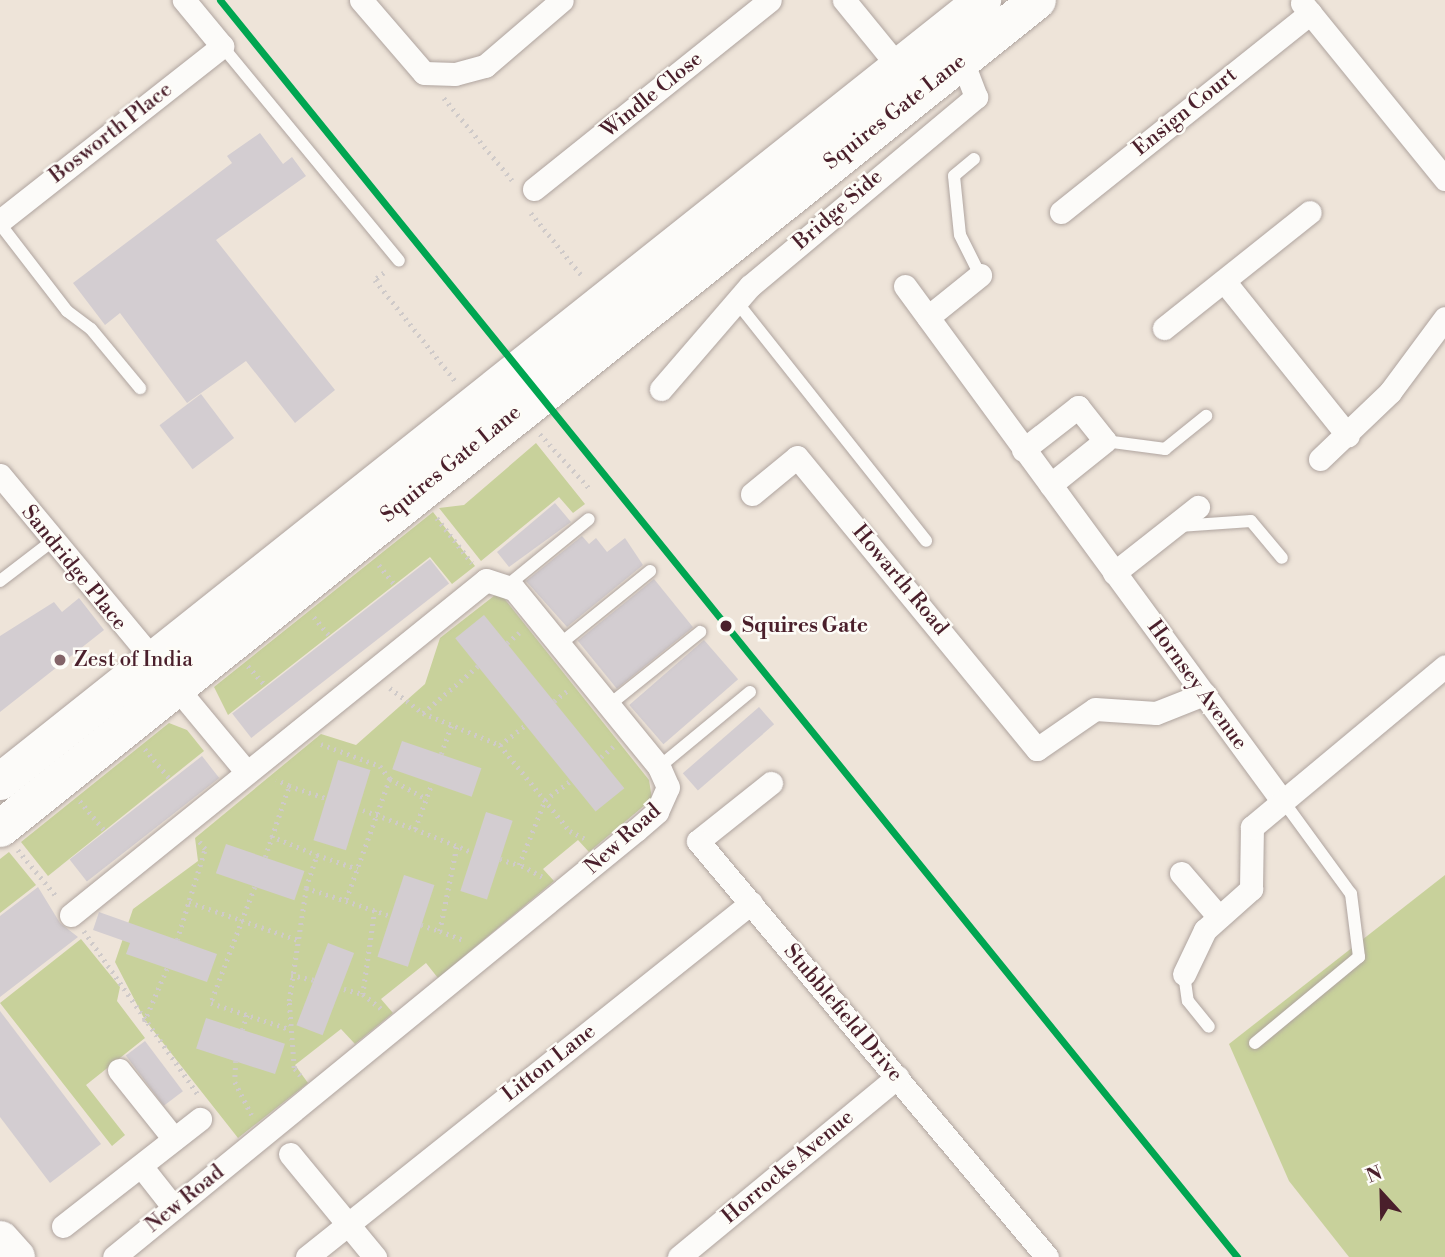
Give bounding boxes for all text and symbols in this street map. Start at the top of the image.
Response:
street label: Windle Close [596,46,708,144]
street label: Squires Gate Lane [819,49,971,175]
street label: Ensign Court [1128,63,1242,161]
street label: Bosworth Place [45,77,177,189]
street label: Bridge Side [788,164,888,256]
street label: Squires Gate Lane [376,400,526,528]
street label: Sandridge Place [16,500,132,636]
street label: Howarth Road [847,520,953,640]
place label: Squires Gate [742,613,868,639]
street label: Hornsey Avenue [1142,615,1252,755]
marker: Squires Gate [716,616,736,636]
place label: Zest of India [74,647,193,673]
marker: Zest of India [52,652,68,668]
street label: New Road [580,798,666,880]
street label: Stubblefield Drive [778,939,908,1087]
street label: Litton Lane [497,1019,601,1107]
street label: Horrocks Avenue [717,1105,859,1229]
north arrow [1347,1159,1417,1229]
street label: New Road [141,1160,229,1238]
text: N [1363,1161,1386,1188]

